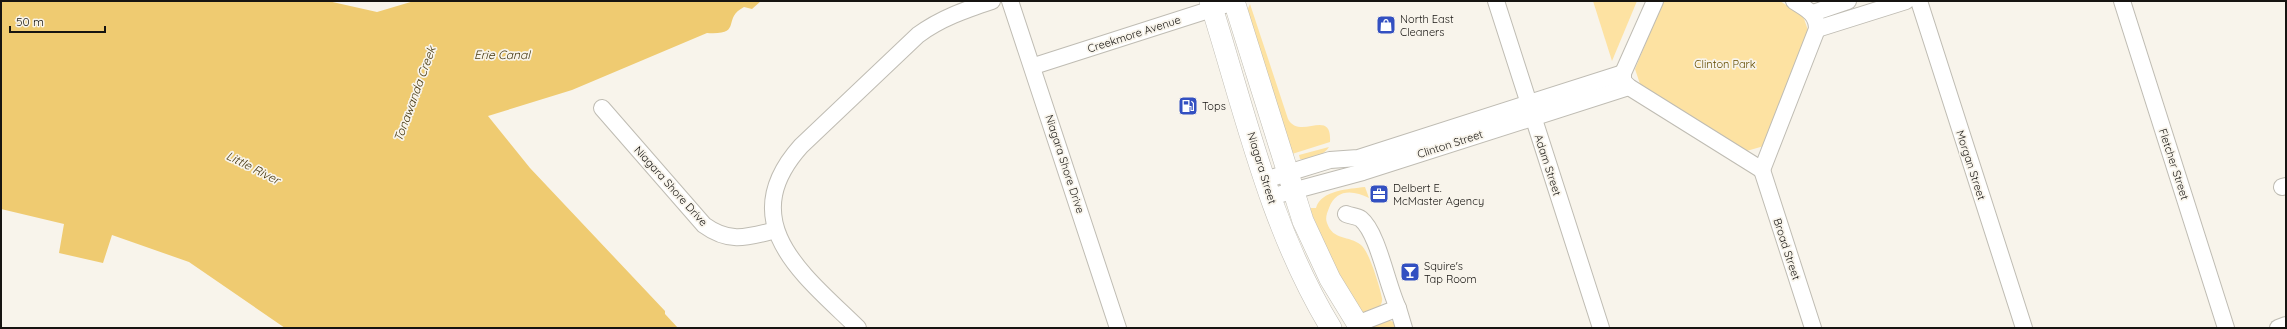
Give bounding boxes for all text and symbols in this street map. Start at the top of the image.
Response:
scale bar [10,8,105,34]
street label: Creekmore Avenue [1086,12,1182,56]
place label: North East Cleaners [1400,12,1454,39]
text: 50 m [16,14,44,29]
shop icon: North East Cleaners [1375,14,1397,36]
water label: Tonawanda Creek [390,43,439,144]
water label: Erie Canal [474,47,531,62]
park label: Clinton Park [1694,57,1756,71]
fuel station icon: Tops [1177,95,1199,117]
place label: Tops [1202,99,1226,113]
street label: Niagara Shore Drive [1042,113,1088,215]
street label: Clinton Street [1415,127,1485,161]
street label: Fletcher Street [2156,127,2192,202]
street label: Morgan Street [1953,128,1989,202]
street label: Niagara Street [1244,130,1280,206]
street label: Adam Street [1532,133,1565,198]
street label: Niagara Shore Drive [631,143,711,229]
water label: Little River [224,148,284,188]
place label: Delbert E. McMaster Agency [1393,181,1484,208]
office icon: Delbert E. McMaster Agency [1368,183,1390,205]
street label: Broad Street [1770,216,1804,282]
place label: Squire's Tap Room [1424,259,1477,286]
bar icon: Squire's Tap Room [1399,261,1421,283]

